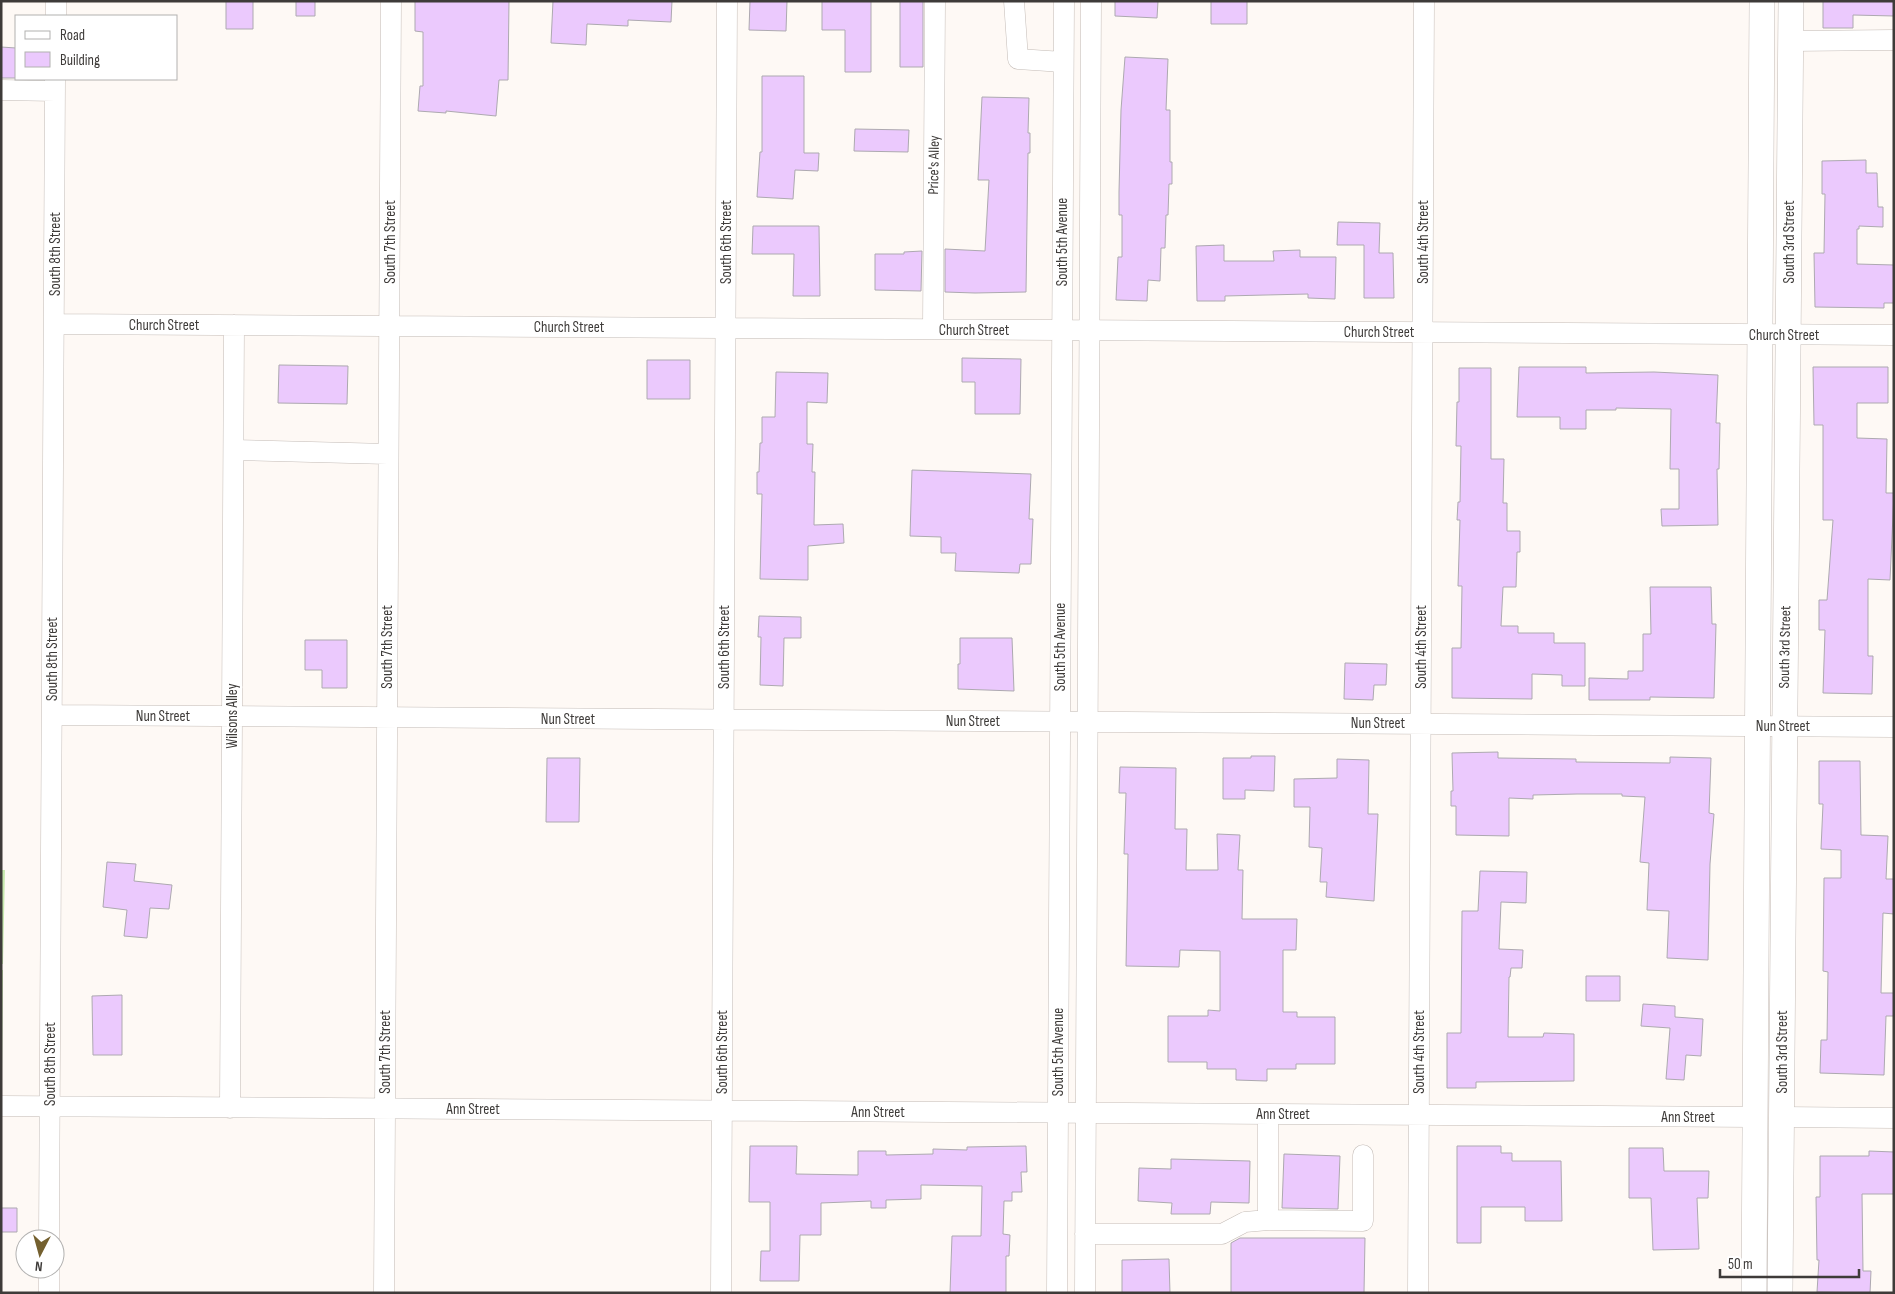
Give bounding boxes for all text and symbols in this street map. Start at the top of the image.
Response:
legend [15,15,178,80]
text: Road [60,26,85,45]
text: Building [60,51,100,70]
street label: Price's Alley [924,135,944,195]
street label: South 5th Avenue [1053,198,1072,286]
street label: South 7th Street [381,200,400,284]
street label: South 6th Street [717,200,736,284]
street label: South 4th Street [1414,200,1433,284]
street label: South 3rd Street [1780,200,1799,283]
street label: South 8th Street [46,212,65,296]
street label: Church Street [129,316,200,335]
street label: Church Street [534,318,605,337]
street label: Church Street [939,321,1010,340]
street label: Church Street [1344,323,1415,342]
street label: Church Street [1749,326,1820,345]
street label: South 5th Avenue [1051,603,1070,691]
street label: South 7th Street [378,605,397,689]
street label: South 6th Street [715,605,734,689]
street label: South 4th Street [1412,605,1431,689]
street label: South 3rd Street [1775,605,1795,689]
street label: South 8th Street [43,617,62,701]
street label: Wilsons Alley [223,683,242,749]
street label: Nun Street [136,707,191,726]
street label: Nun Street [541,710,596,729]
street label: Nun Street [946,712,1001,731]
street label: Nun Street [1351,714,1406,733]
street label: Nun Street [1756,717,1811,736]
street label: South 5th Avenue [1049,1008,1068,1096]
street label: South 7th Street [376,1010,395,1094]
street label: South 6th Street [713,1010,732,1094]
street label: South 4th Street [1410,1010,1429,1094]
street label: South 3rd Street [1773,1010,1792,1093]
street label: South 8th Street [41,1022,60,1106]
street label: Ann Street [445,1100,500,1119]
street label: Ann Street [850,1103,905,1122]
street label: Ann Street [1255,1105,1310,1124]
street label: Ann Street [1660,1108,1715,1127]
north arrow [15,1229,65,1279]
scale bar [1720,1246,1859,1278]
text: 50 m [1728,1255,1753,1274]
text: N [34,1258,43,1275]

